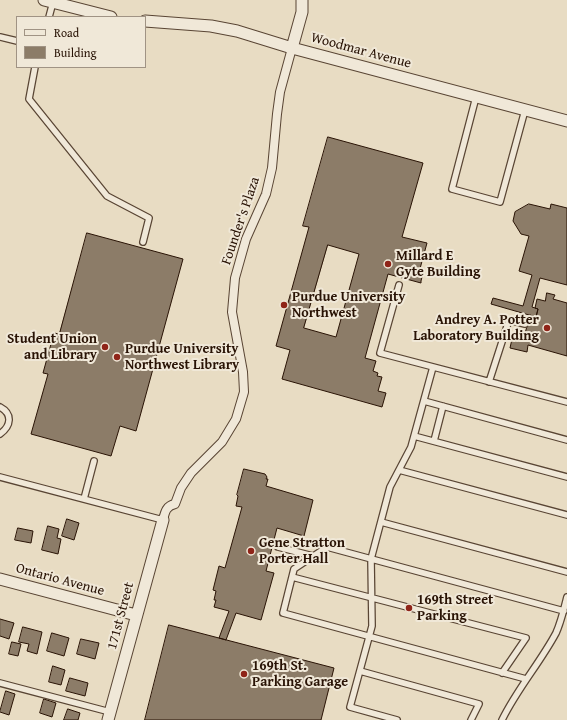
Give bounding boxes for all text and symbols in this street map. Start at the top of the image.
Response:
legend [16,16,146,68]
text: Road [54,24,79,41]
street label: Woodmar Avenue [309,30,413,72]
text: Building [54,44,97,61]
street label: Founder's Plaza [218,175,264,267]
place label: Millard E Gyte Building [396,248,480,280]
marker: Millard E Gyte Building [383,259,393,269]
place label: Purdue University Northwest [292,289,406,322]
marker: Purdue University Northwest [279,300,289,310]
place label: Andrey A. Potter Laboratory Building [413,312,539,344]
marker: Andrey A. Potter Laboratory Building [542,323,552,333]
place label: Student Union and Library [7,331,97,364]
place label: Purdue University Northwest Library [125,341,239,374]
marker: Student Union and Library [100,342,110,352]
marker: Purdue University Northwest Library [112,352,122,362]
place label: Gene Stratton Porter Hall [259,535,345,568]
marker: Gene Stratton Porter Hall [246,546,256,556]
street label: Ontario Avenue [14,560,106,600]
street label: 171st Street [104,580,138,652]
place label: 169th Street Parking [417,592,493,624]
marker: 169th Street Parking [404,603,414,613]
place label: 169th St. Parking Garage [252,658,348,690]
marker: 169th St. Parking Garage [239,669,249,679]

